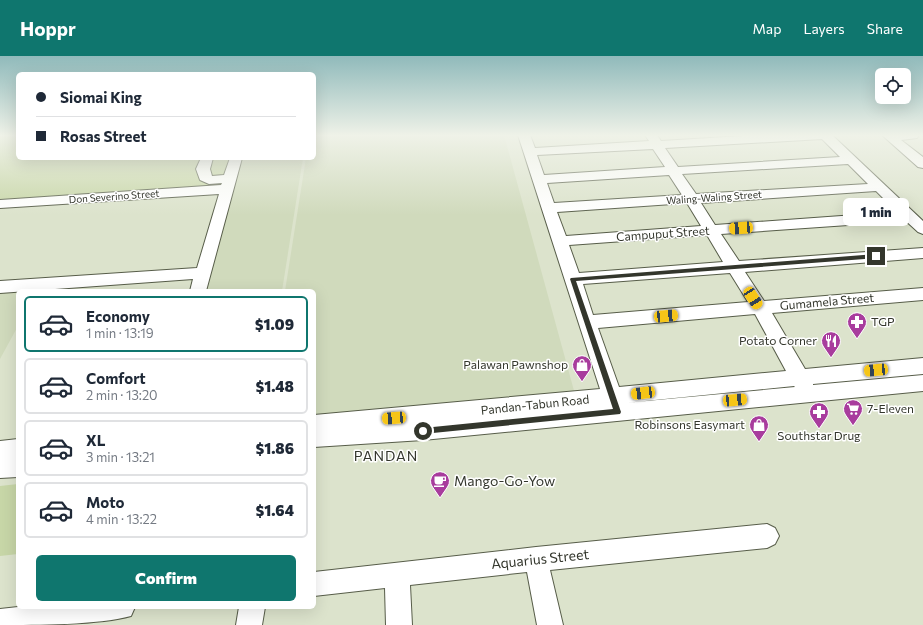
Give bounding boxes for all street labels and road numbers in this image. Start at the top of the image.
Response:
street label: Don Severino Street [68,187,160,205]
street label: Waling-Waling Street [666,188,762,206]
street label: Campuput Street [616,223,710,243]
street label: Gumamela Street [779,290,875,312]
street label: Pandan-Tabun Road [480,391,590,417]
street label: Aquarius Street [490,545,590,572]

